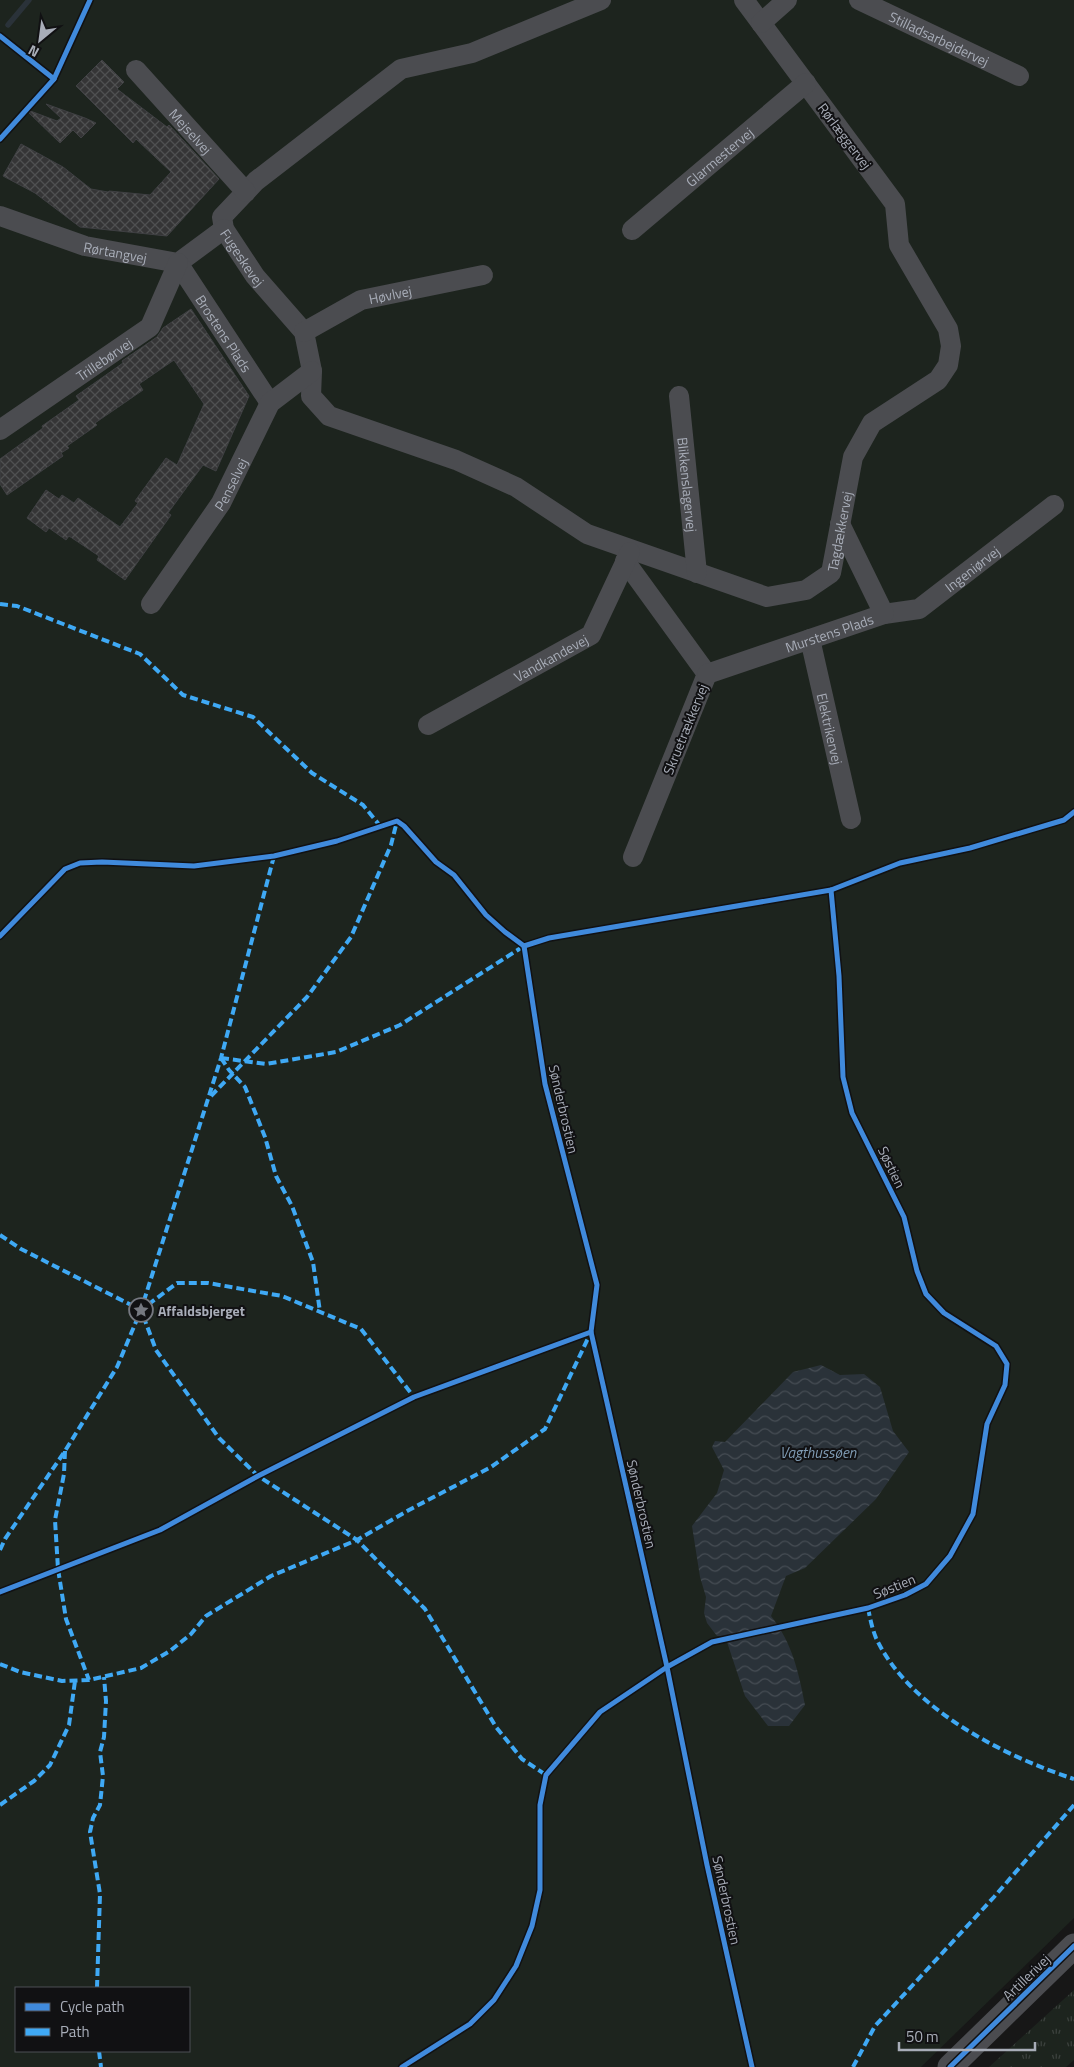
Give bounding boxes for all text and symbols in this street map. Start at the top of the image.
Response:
street label: Stilladsarbejdervej [886,5,993,71]
north arrow [15,15,65,65]
text: N [24,40,43,63]
street label: Rørlæggervej [813,98,877,174]
street label: Mejselvej [165,103,217,159]
street label: Glarmestervej [681,122,757,191]
street label: Fugeskevej [216,224,270,291]
street label: Rørtangvej [82,235,149,268]
street label: Høvlvej [367,279,413,309]
street label: Brostens Plads [191,290,257,376]
street label: Trillebørvej [72,332,136,385]
street label: Blikkenslagervej [673,436,703,533]
street label: Penselvej [208,454,252,515]
street label: Tagdækkervej [821,490,857,573]
street label: Ingeniørvej [940,540,1004,596]
street label: Murstens Plads [782,608,876,657]
street label: Vandkandevej [510,628,592,686]
street label: Skruetrækkervej [657,680,713,778]
street label: Elektrikervej [812,691,849,767]
street label: Sønderbrostien [544,1063,584,1155]
street label: Søstien [873,1143,911,1191]
place icon: Affaldsbjerget [128,1297,154,1323]
place label: Affaldsbjerget [158,1300,245,1321]
water label: Vagthussøen [780,1441,857,1464]
street label: Sønderbrostien [622,1458,662,1550]
street label: Søstien [870,1568,918,1604]
street label: Sønderbrostien [707,1854,747,1946]
street label: Artillerivej [997,1949,1055,2005]
legend [15,1987,190,2052]
text: Cycle path [60,1995,125,2018]
text: Path [60,2020,90,2043]
scale bar [899,2020,1035,2052]
text: 50 m [906,2025,939,2048]

